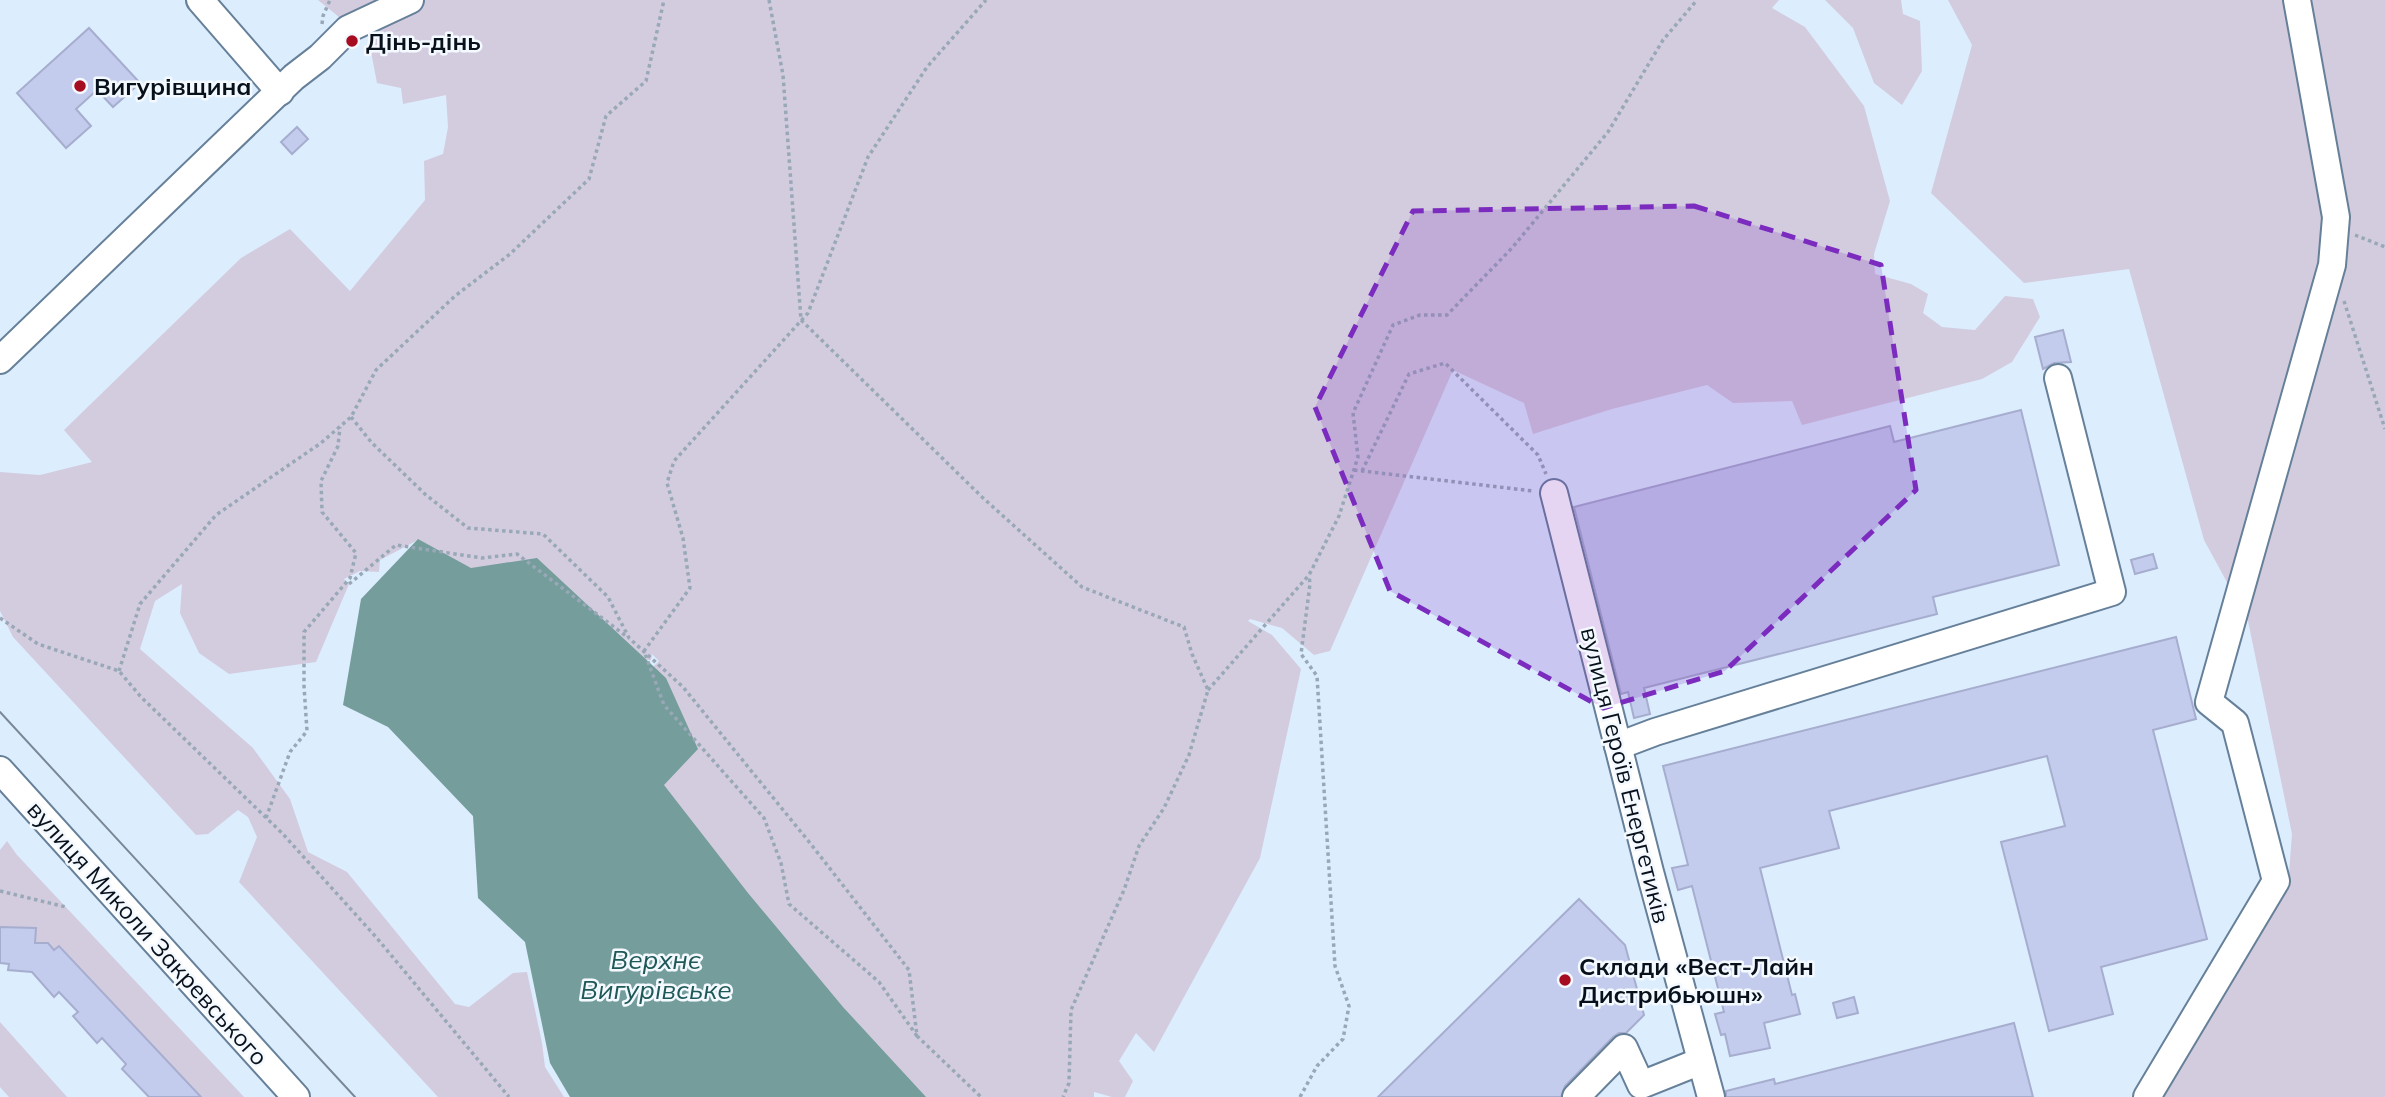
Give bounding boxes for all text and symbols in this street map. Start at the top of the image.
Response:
place label: Дінь-дінь [366,26,481,56]
marker: Дінь-дінь [344,33,360,49]
place label: Вигурівщина [94,71,252,101]
marker: Вигурівщина [72,78,88,94]
street label: вулиця Героїв Енергетиків [1575,624,1677,926]
street label: вулиця Миколи Закревського [21,795,275,1071]
water label: Верхнє Вигурівське [580,943,732,1006]
place label: Склади «Вест-Лайн Дистрибьюшн» [1579,951,1814,1009]
marker: Склади «Вест-Лайн Дистрибьюшн» [1557,972,1573,988]

